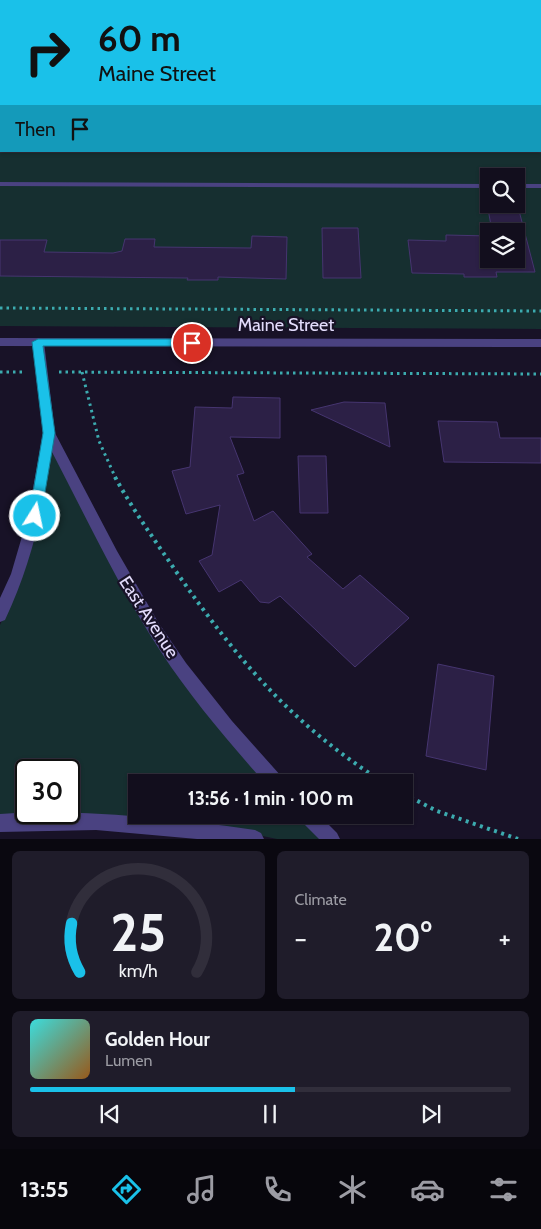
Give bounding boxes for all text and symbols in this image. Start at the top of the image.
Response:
text: 60 m [98,17,181,60]
icon: right [15,20,80,85]
text: Maine Street [98,60,216,87]
icon: arrive [66,115,94,143]
text: Then [15,118,56,141]
map controls [480,168,525,268]
button: search [480,168,525,213]
button: layers [480,223,525,268]
street label: Maine Street [238,314,334,336]
pin [171,322,213,364]
icon: arrive [178,329,206,357]
position arrow [8,489,60,541]
street label: East Avenue [114,572,184,662]
speed limit sign: 30 [15,759,80,824]
text: 13:56 · 1 min · 100 m [188,787,353,810]
text: Climate [295,890,347,909]
text: 25 [111,901,166,964]
text: 20° [374,914,432,961]
text: − [295,921,307,955]
text: + [499,921,511,955]
text: km/h [119,960,158,981]
text: Golden Hour [105,1028,210,1051]
text: Lumen [105,1051,152,1070]
icon: previous [96,1100,124,1128]
icon: pause [256,1100,284,1128]
icon: next [417,1100,445,1128]
icon: directions [109,1172,144,1207]
icon: music [184,1172,219,1207]
icon: phone [260,1172,295,1207]
icon: climate [335,1172,370,1207]
icon: car [410,1172,445,1207]
icon: filters [486,1172,521,1207]
text: 13:55 [20,1176,69,1203]

